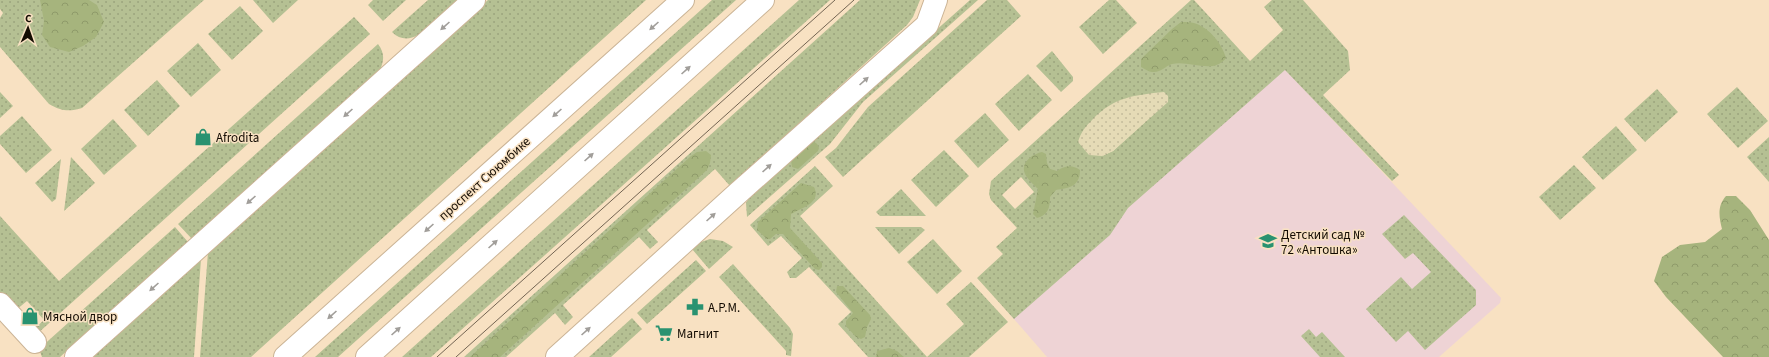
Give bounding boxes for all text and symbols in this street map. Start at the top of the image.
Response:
north arrow [8,8,48,48]
text: С [25,11,32,26]
one-way arrow [440,21,449,30]
one-way arrow [649,21,658,30]
one-way arrow [681,65,691,75]
one-way arrow [859,77,869,86]
one-way arrow [343,108,353,118]
one-way arrow [552,108,562,118]
shop icon: Afrodita [193,127,213,147]
place label: Afrodita [216,129,259,147]
street label: проспект Сююмбике [435,133,534,225]
one-way arrow [584,152,594,162]
one-way arrow [761,163,772,172]
one-way arrow [246,195,256,205]
one-way arrow [706,213,716,222]
one-way arrow [424,223,434,232]
place label: Детский сад № 72 «Антошка» [1281,226,1365,259]
school or university icon: Детский сад № 72 «Антошка» [1258,231,1278,251]
one-way arrow [488,240,497,249]
one-way arrow [149,282,160,291]
pharmacy icon: А.Р.М. [685,297,705,317]
place label: А.Р.М. [708,299,740,317]
shop icon: Мясной двор [20,306,40,326]
place label: Мясной двор [43,308,117,326]
one-way arrow [327,310,337,319]
supermarket icon: Магнит [654,323,674,343]
place label: Магнит [677,325,719,343]
one-way arrow [391,326,401,336]
one-way arrow [581,327,590,336]

